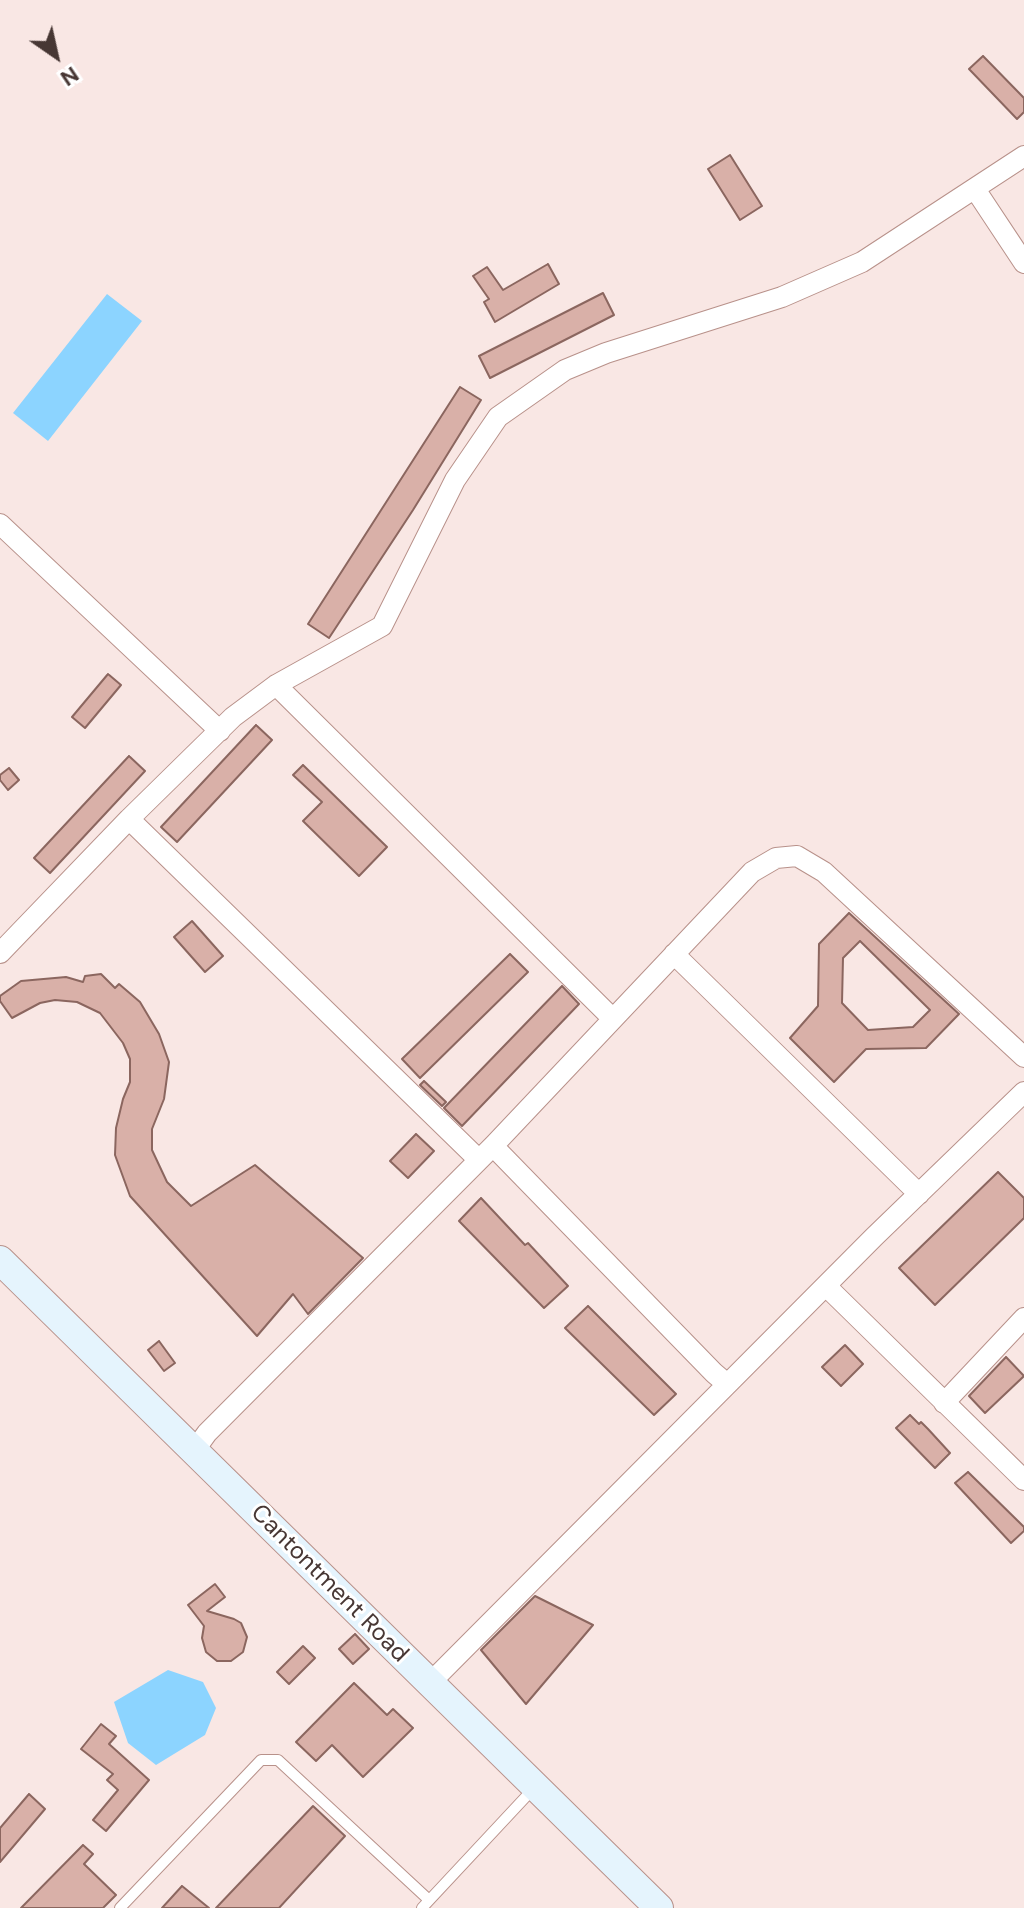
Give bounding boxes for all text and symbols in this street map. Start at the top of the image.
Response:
north arrow [16,16,96,96]
text: N [55,60,84,93]
street label: Cantontment Road [244,1499,414,1669]

